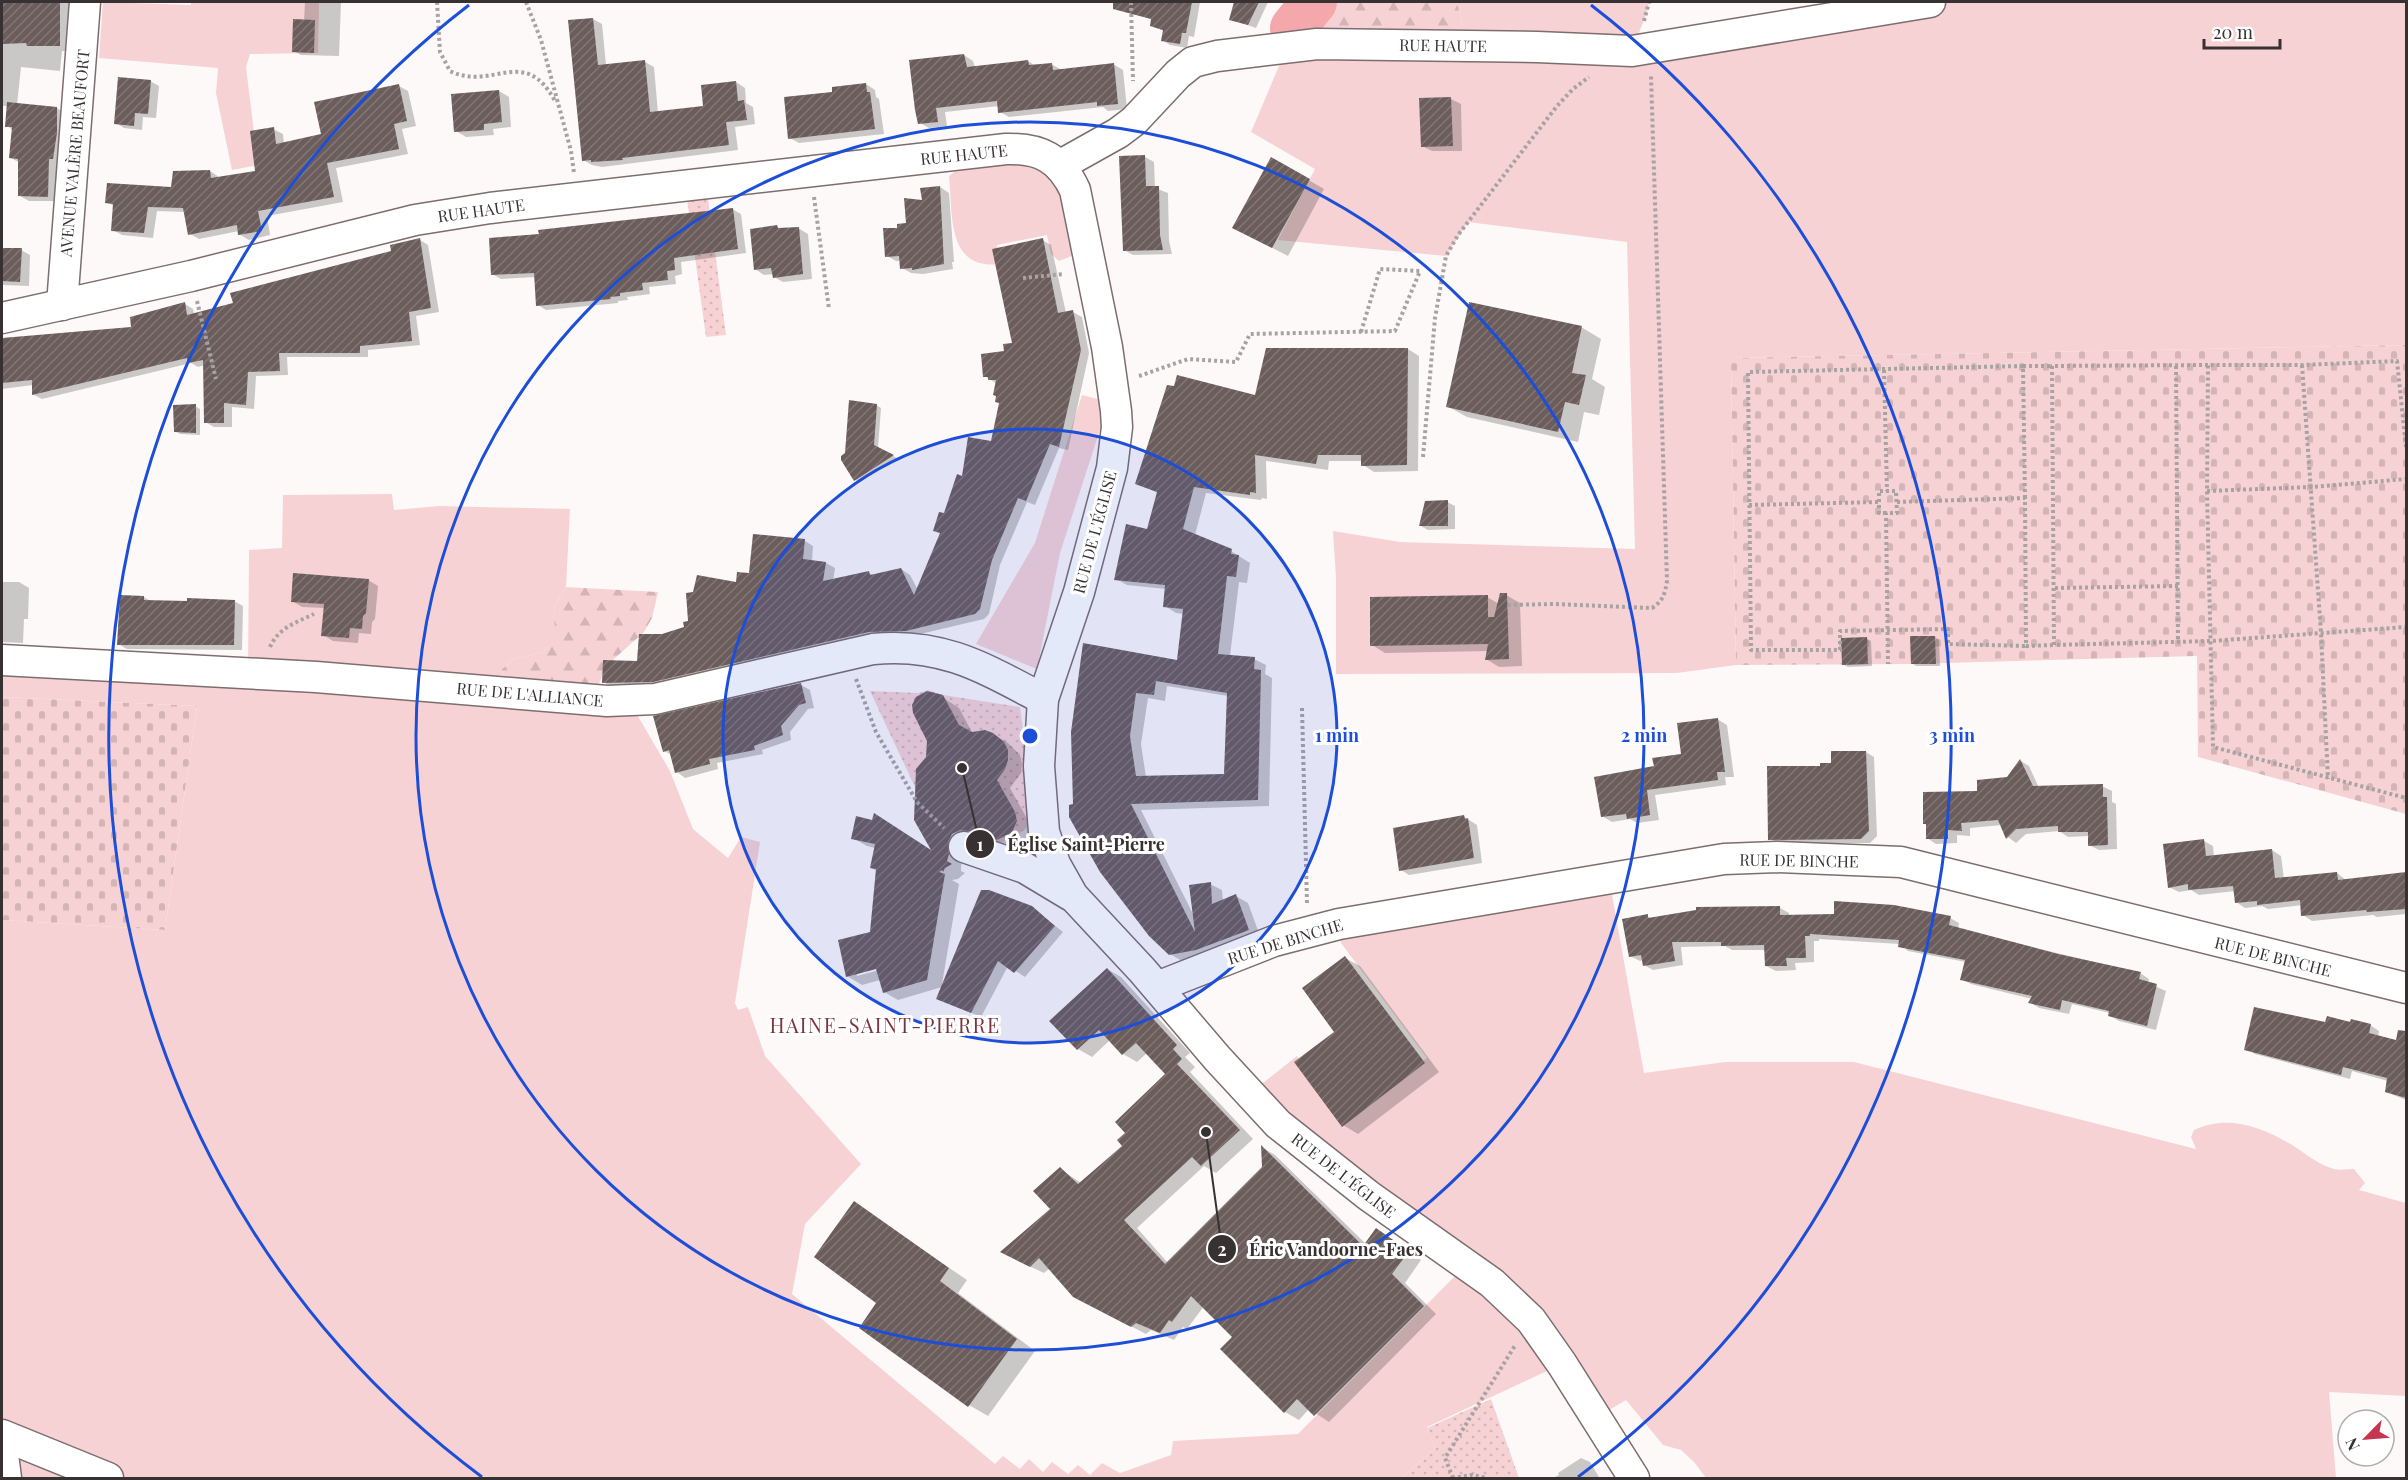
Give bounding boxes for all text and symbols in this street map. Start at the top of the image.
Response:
scale bar [2204,12,2280,50]
text: 20 m [2213,20,2253,44]
street label: RUE HAUTE [1399,34,1487,56]
street label: AVENUE VALÈRE BEAUFORT [54,48,94,259]
street label: RUE HAUTE [919,139,1009,169]
street label: RUE HAUTE [436,194,526,226]
street label: RUE DE L'ÉGLISE [1067,468,1121,596]
street label: RUE DE L'ALLIANCE [456,677,604,711]
text: 1 min [1315,723,1359,747]
text: 2 min [1621,723,1667,747]
text: 3 min [1929,723,1975,747]
centre of rings [1020,726,1040,746]
callout: Église Saint-Pierre [965,826,1177,862]
text: 1 [977,832,984,856]
text: Église Saint-Pierre [1007,832,1165,856]
street label: RUE DE BINCHE [1739,848,1859,872]
street label: RUE DE BINCHE [1225,914,1345,968]
street label: RUE DE BINCHE [2213,931,2333,981]
district label: HAINE-SAINT-PIERRE [769,1011,1001,1038]
street label: RUE DE L'ÉGLISE [1288,1128,1400,1222]
callout: Éric Vandoorne-Faes [1207,1231,1436,1267]
text: 2 [1217,1237,1227,1261]
text: Éric Vandoorne-Faes [1249,1237,1423,1261]
north arrow [2336,1408,2396,1468]
text: N [2340,1434,2364,1454]

